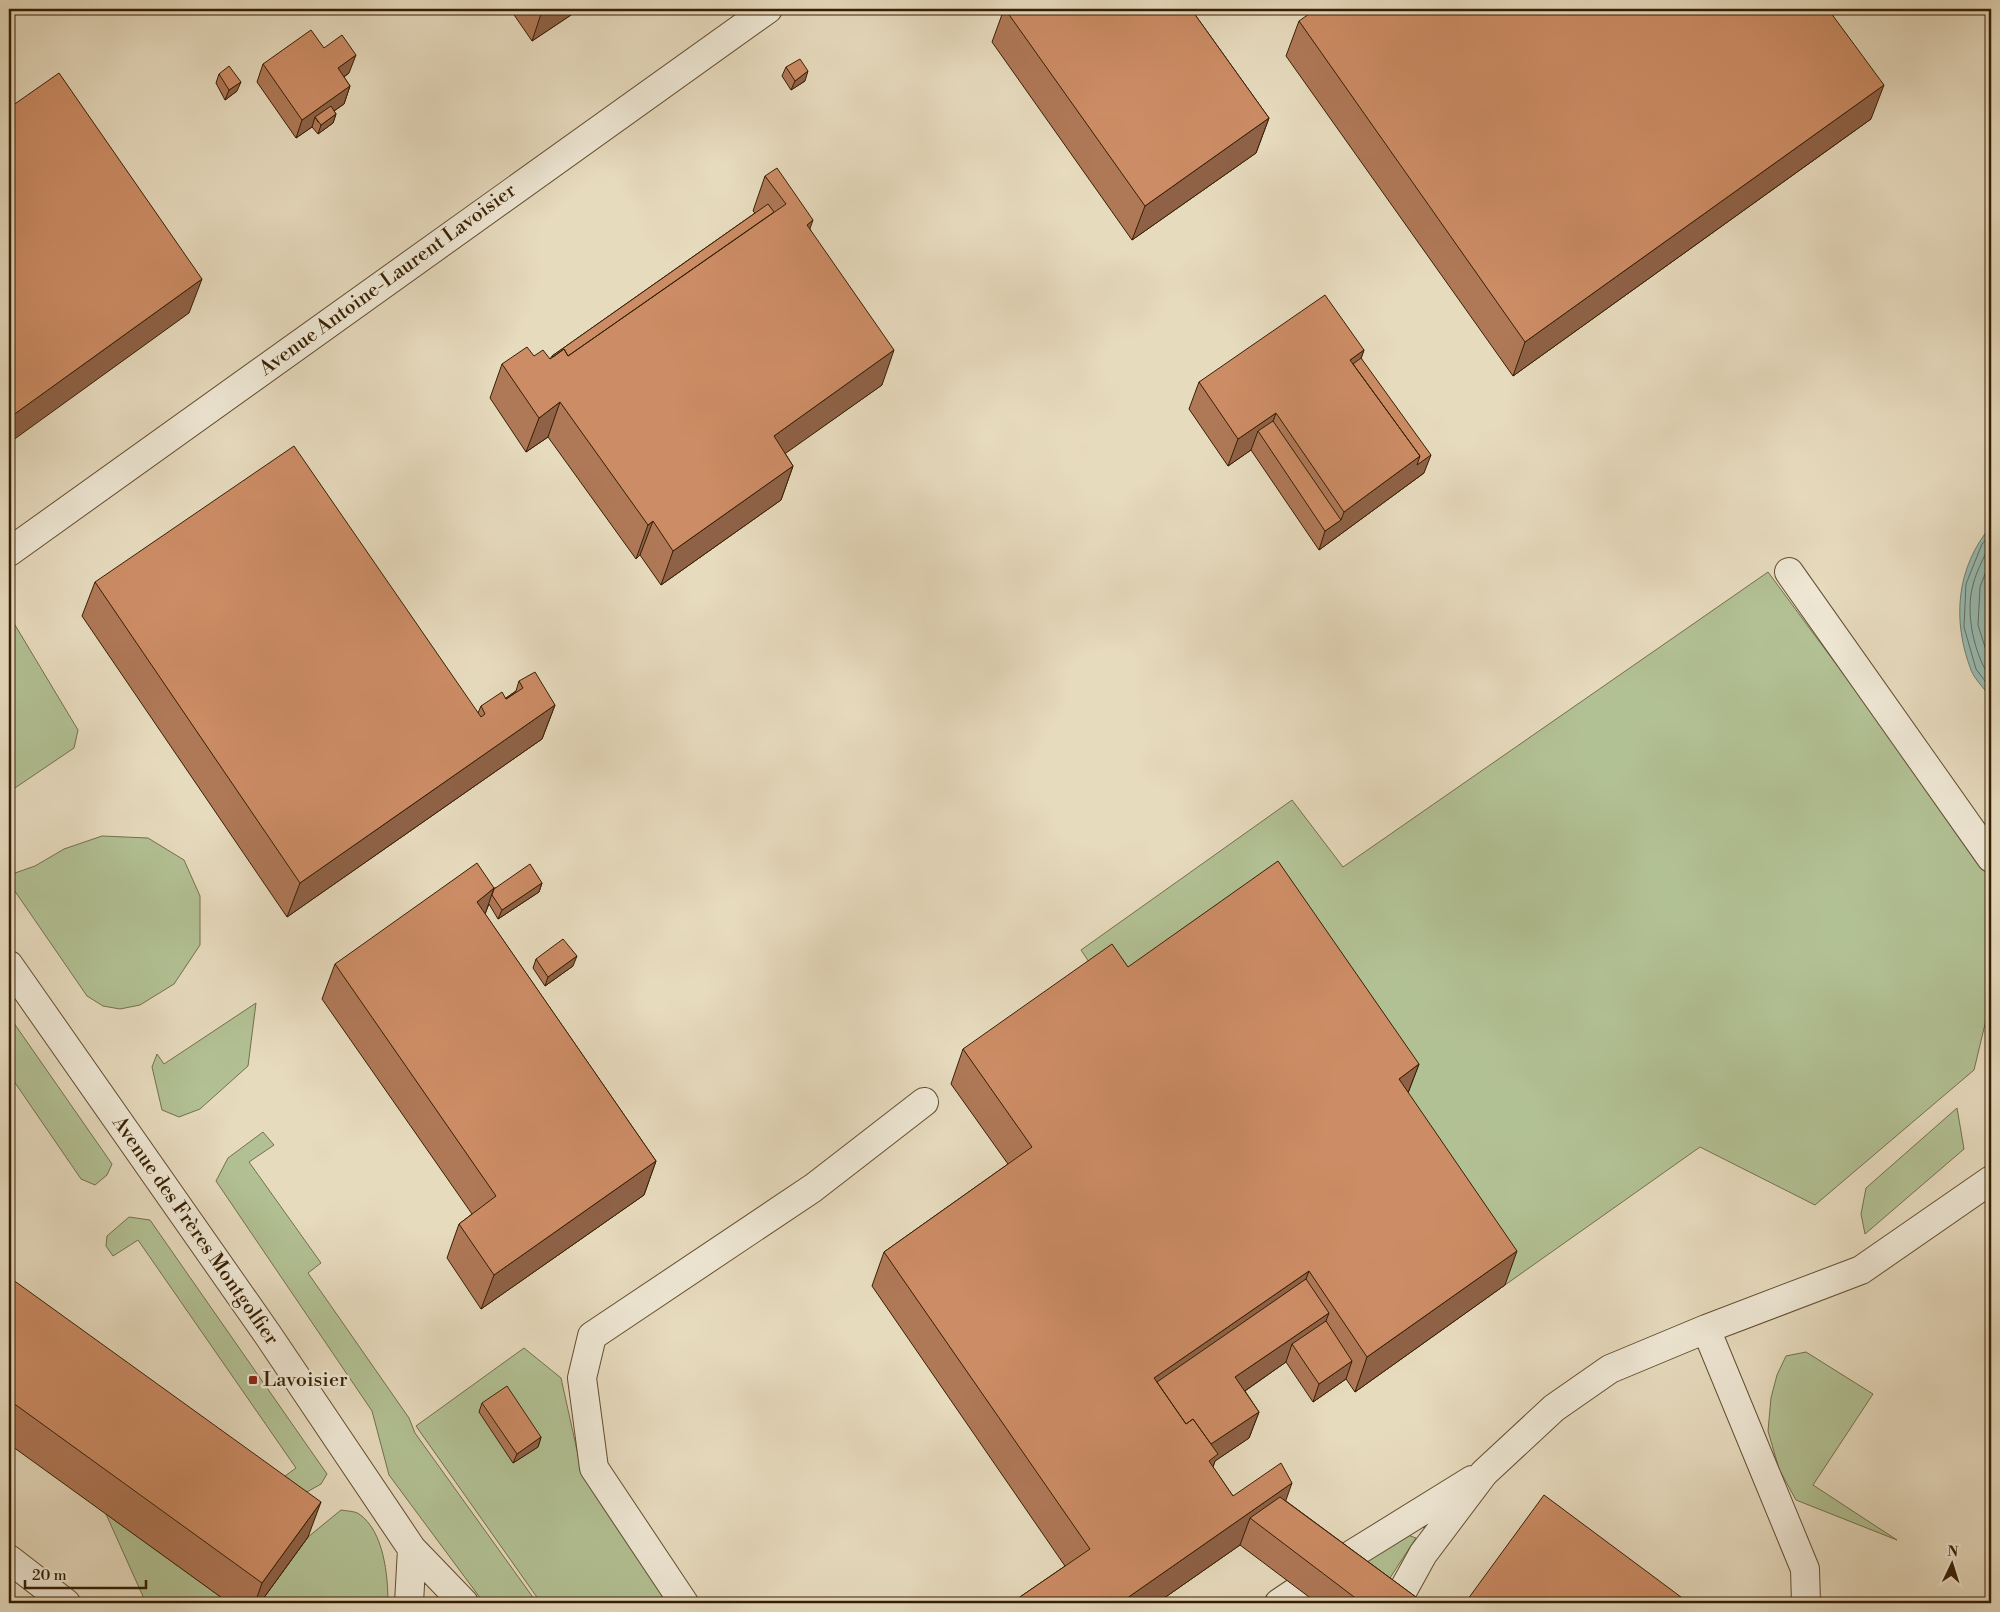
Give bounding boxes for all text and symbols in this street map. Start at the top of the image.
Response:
street label: Avenue Antoine-Laurent Lavoisier [254,178,522,382]
street label: Avenue des Frères Montgolfier [106,1111,284,1351]
place label: Lavoisier [263,1368,348,1393]
marker: Lavoisier [247,1374,259,1386]
north arrow [1928,1540,1978,1590]
text: N [1947,1543,1959,1561]
scale bar [25,1557,146,1589]
text: 20 m [32,1566,67,1585]

